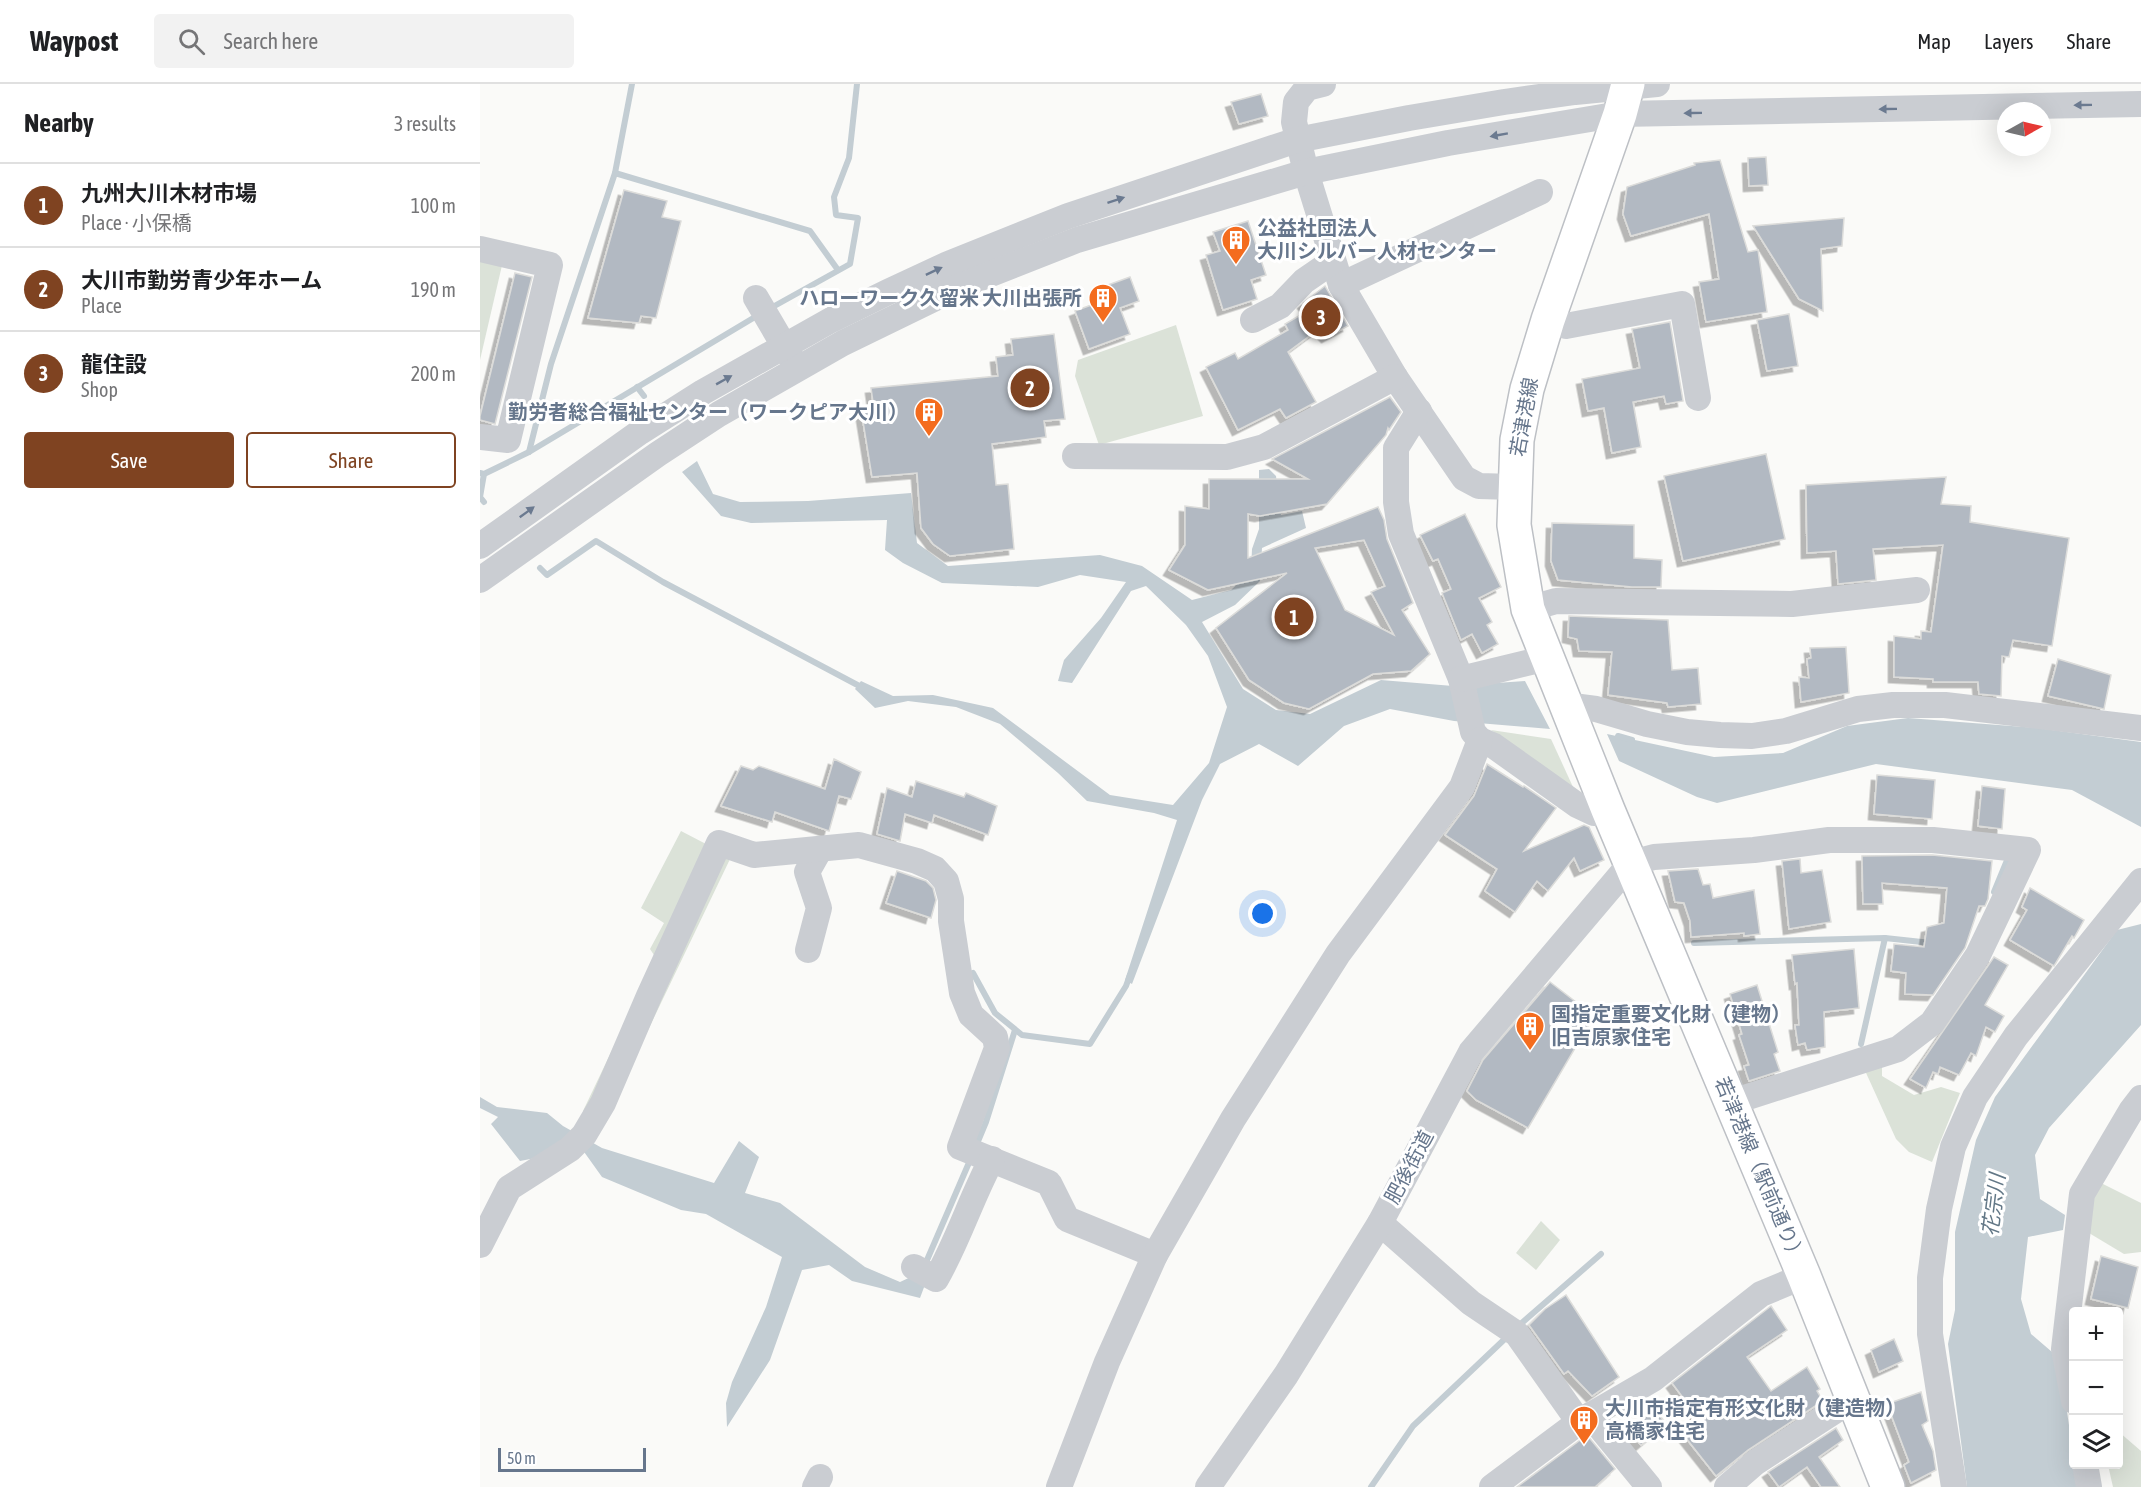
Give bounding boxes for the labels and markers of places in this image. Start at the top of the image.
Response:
place label: 公益社団法人 大川シルバー人材センター [1257,216,1497,262]
building icon: 公益社団法人 大川シルバー人材センター [1220,224,1252,266]
building icon: ハローワーク久留米 大川出張所 [1087,282,1119,324]
place label: ハローワーク久留米 大川出張所 [799,286,1082,309]
pin: 3 [1302,294,1340,340]
pin: 2 [1010,366,1050,410]
building icon: 勤労者総合福祉センター（ワークピア大川） [913,396,945,438]
place label: 勤労者総合福祉センター（ワークピア大川） [508,400,908,423]
pin: 1 [1274,594,1314,640]
place label: 国指定重要文化財（建物） 旧吉原家住宅 [1551,1002,1791,1048]
building icon: 国指定重要文化財（建物） 旧吉原家住宅 [1514,1010,1546,1052]
place label: 大川市指定有形文化財（建造物） 高橋家住宅 [1605,1396,1905,1442]
building icon: 大川市指定有形文化財（建造物） 高橋家住宅 [1568,1404,1600,1446]

